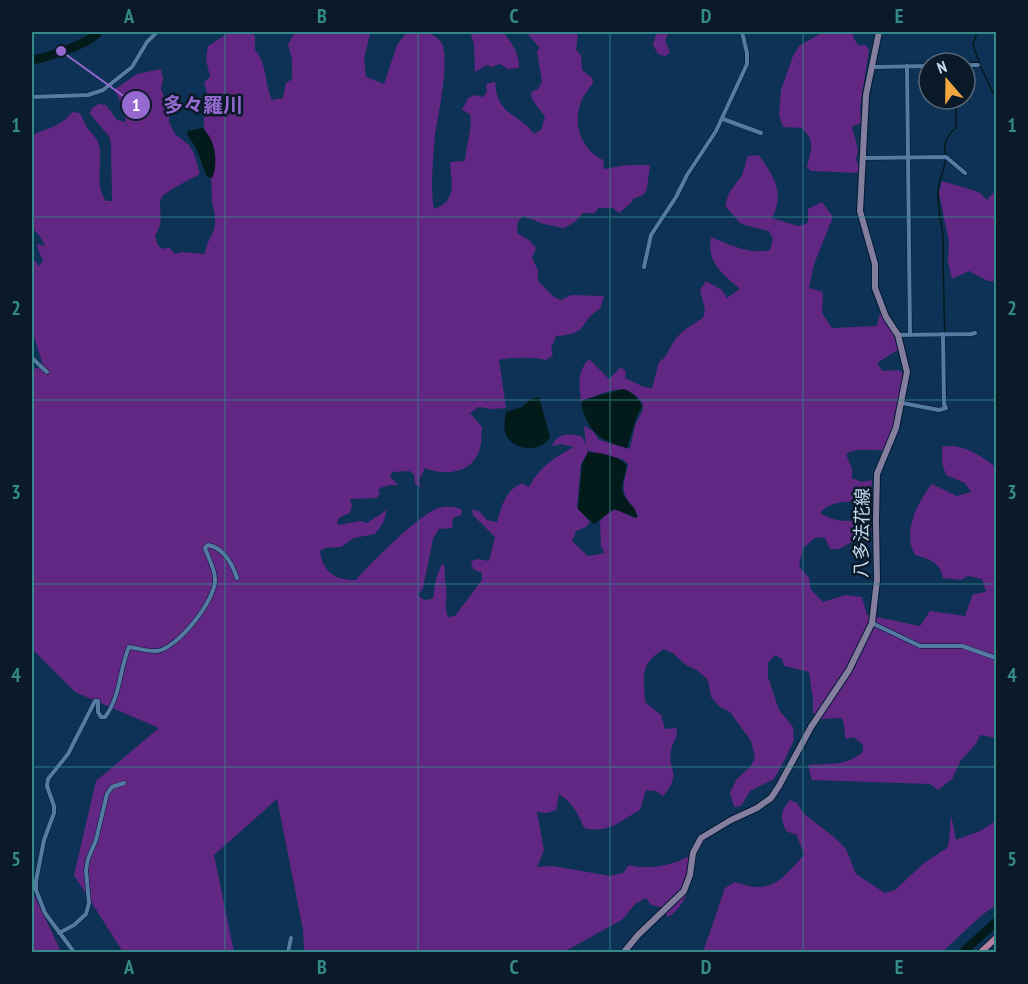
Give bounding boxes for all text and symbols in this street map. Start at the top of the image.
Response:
text: A [123,3,135,29]
text: B [317,3,327,29]
text: C [509,3,519,29]
text: D [701,3,712,29]
text: E [895,3,903,29]
north arrow [917,51,977,111]
text: N [934,56,949,78]
callout: 多々羅川 [121,86,255,124]
text: 多々羅川 [163,92,243,118]
text: 1 [132,93,140,116]
text: 1 [11,112,21,138]
text: 1 [1007,112,1017,138]
text: 2 [11,295,21,321]
text: 2 [1007,295,1017,321]
text: 3 [11,479,21,505]
text: 3 [1007,479,1017,505]
street label: 八多法花線 [849,488,874,578]
text: 4 [11,662,21,688]
text: 4 [1007,662,1017,688]
text: 5 [11,846,21,872]
text: 5 [1007,846,1017,872]
text: A [123,954,135,980]
text: B [317,954,327,980]
text: C [509,954,519,980]
text: D [701,954,712,980]
text: E [895,954,903,980]

